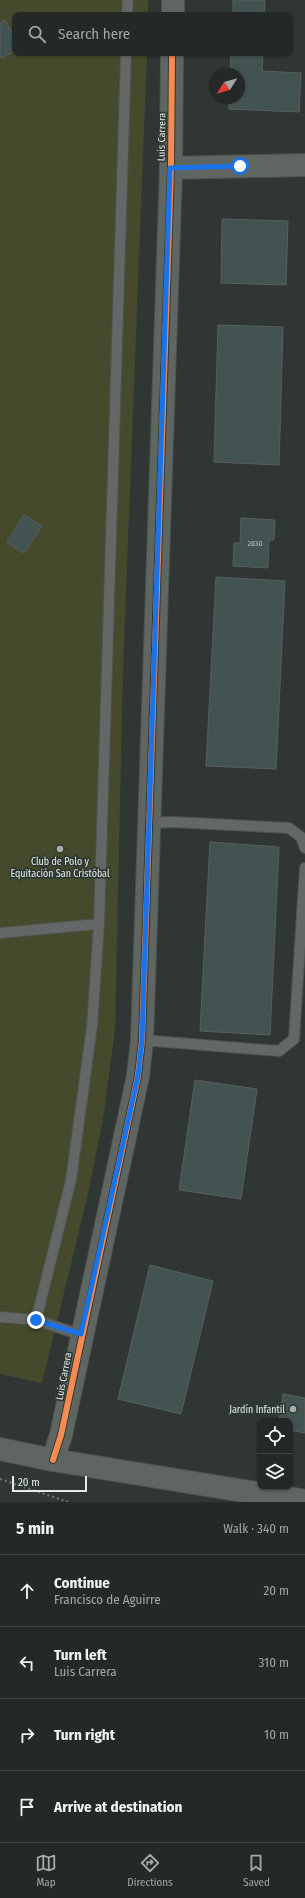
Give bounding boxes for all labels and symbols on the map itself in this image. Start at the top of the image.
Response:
north arrow [209,68,245,104]
street label: Luis Carrera [156,113,168,161]
route start [231,157,249,175]
house number: 2630 [247,539,263,548]
marker: Club de Polo y Equitación San Cristóbal [55,844,65,854]
place label: Club de Polo y Equitación San Cristóbal [10,856,110,880]
route end [27,1311,45,1329]
street label: Luis Carrera [53,1351,74,1401]
place label: Jardín Infantil [229,1403,285,1416]
marker: Jardín Infantil [288,1404,298,1414]
scale bar [12,1474,87,1493]

